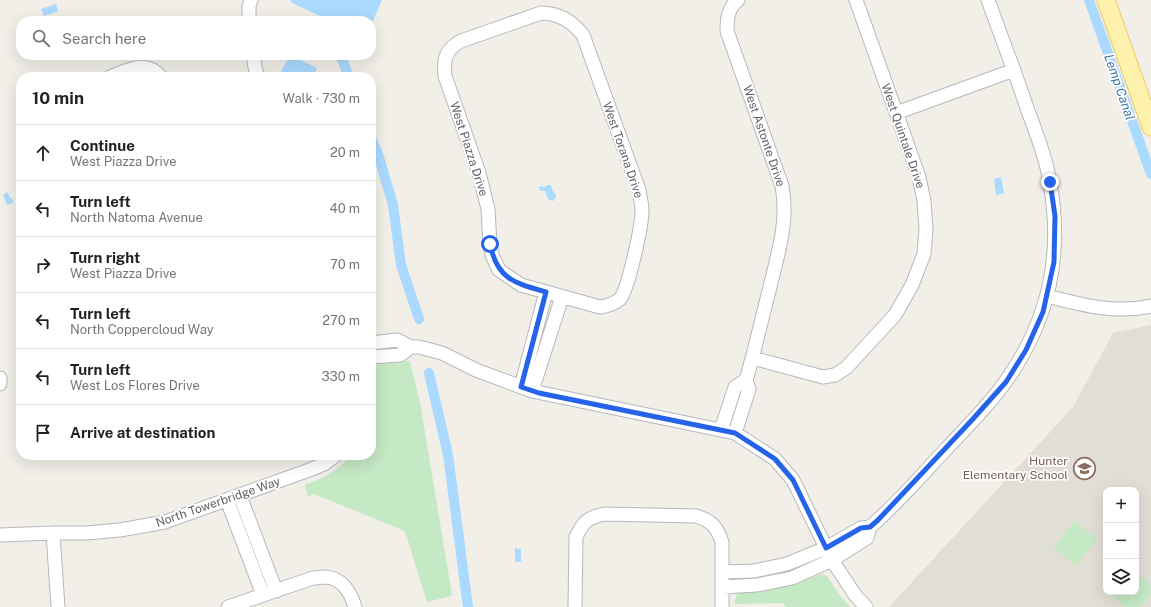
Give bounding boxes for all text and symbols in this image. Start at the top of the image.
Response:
search box [16,16,376,60]
icon: search [30,27,52,49]
text: Search here [62,30,146,47]
water label: Lemp Canal [1101,52,1138,122]
street label: West Quintale Drive [878,82,928,190]
street label: West Astonte Drive [740,83,788,189]
text: 10 min [32,88,84,108]
text: Walk · 730 m [283,91,360,106]
street label: West Piazza Drive [447,100,491,198]
street label: West Torana Drive [600,100,646,200]
text: Continue [70,137,135,154]
icon: ahead [32,142,54,164]
text: 20 m [330,145,360,160]
text: West Piazza Drive [70,154,177,169]
route end [1041,173,1059,191]
text: Turn left [70,193,131,210]
icon: left [32,198,54,220]
text: 40 m [329,201,360,216]
text: North Natoma Avenue [70,210,203,225]
route start [481,235,499,253]
text: Turn right [70,249,140,266]
icon: right [32,254,54,276]
text: 70 m [330,257,360,272]
text: West Piazza Drive [70,266,177,281]
text: Turn left [70,305,131,322]
icon: left [32,310,54,332]
text: 270 m [322,313,360,328]
text: North Coppercloud Way [70,322,214,337]
text: Turn left [70,361,131,378]
icon: left [32,366,54,388]
text: 330 m [321,369,360,384]
text: West Los Flores Drive [70,378,200,393]
icon: arrive [32,422,54,444]
text: Arrive at destination [70,424,215,441]
place label: Hunter Elementary School [963,454,1068,482]
school or university icon: Hunter Elementary School [1071,455,1097,481]
street label: North Towerbridge Way [154,474,283,530]
map controls [1103,487,1139,595]
button: + [1103,487,1139,523]
button: − [1103,523,1139,559]
button: layers [1103,559,1139,595]

